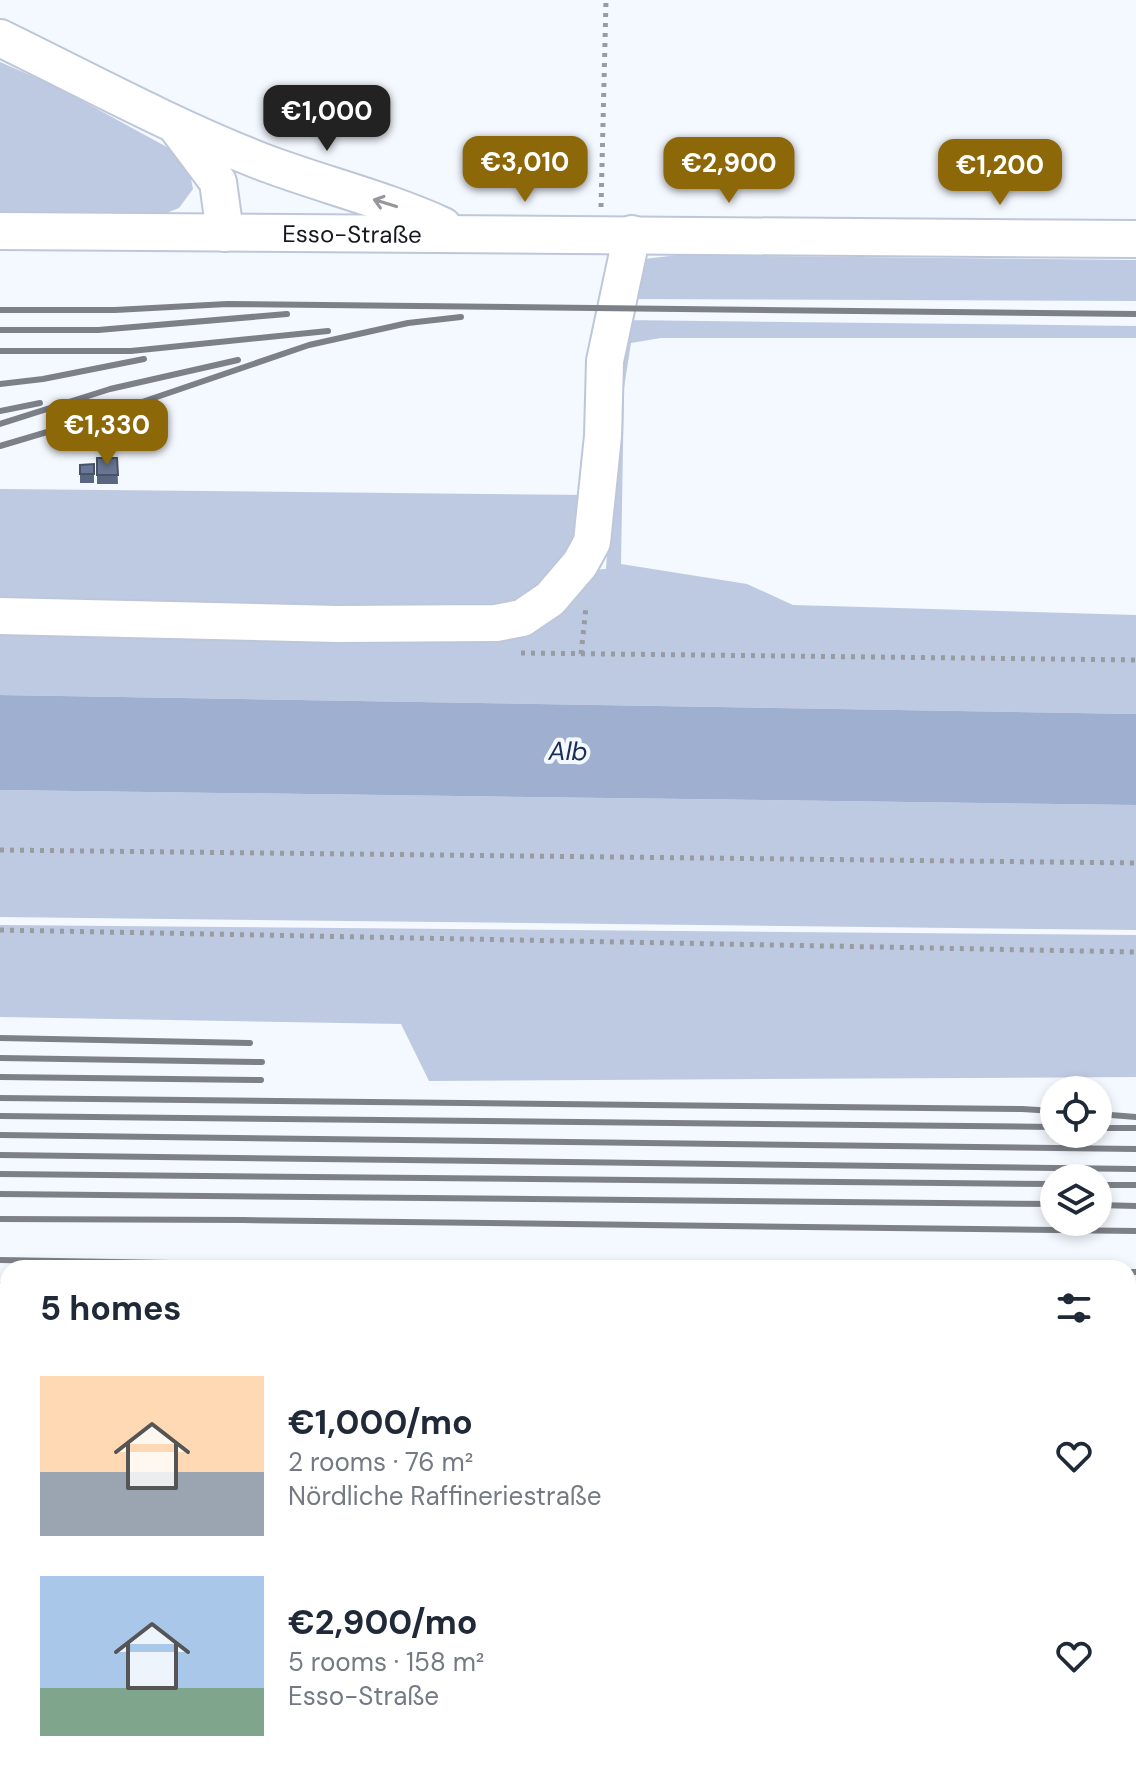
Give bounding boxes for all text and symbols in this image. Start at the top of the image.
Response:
pin: €1,000 [262,85,392,153]
text: €1,000 [281,94,373,128]
pin: €3,010 [460,136,590,204]
pin: €2,900 [664,137,794,205]
pin: €1,200 [935,139,1065,207]
text: €3,010 [481,145,569,179]
text: €2,900 [681,146,777,180]
text: €1,200 [956,148,1044,182]
one-way arrow [373,195,398,209]
street label: Esso-Straße [282,217,422,249]
pin: €1,330 [42,399,172,467]
text: €1,330 [64,408,150,442]
water label: Alb [547,734,588,768]
map controls [1040,1076,1112,1236]
button: locate [1040,1076,1112,1148]
button: layers [1040,1164,1112,1236]
text: 5 homes [40,1286,181,1331]
icon: filters [1052,1286,1096,1330]
text: €1,000/mo [288,1400,473,1445]
icon: home [104,1408,200,1504]
icon: heart [1052,1434,1096,1478]
text: 2 rooms · 76 m² [288,1445,473,1479]
text: Nördliche Raffineriestraße [288,1479,601,1513]
text: €2,900/mo [288,1600,478,1645]
icon: home [104,1608,200,1704]
icon: heart [1052,1634,1096,1678]
text: 5 rooms · 158 m² [288,1645,484,1679]
text: Esso-Straße [288,1679,439,1713]

